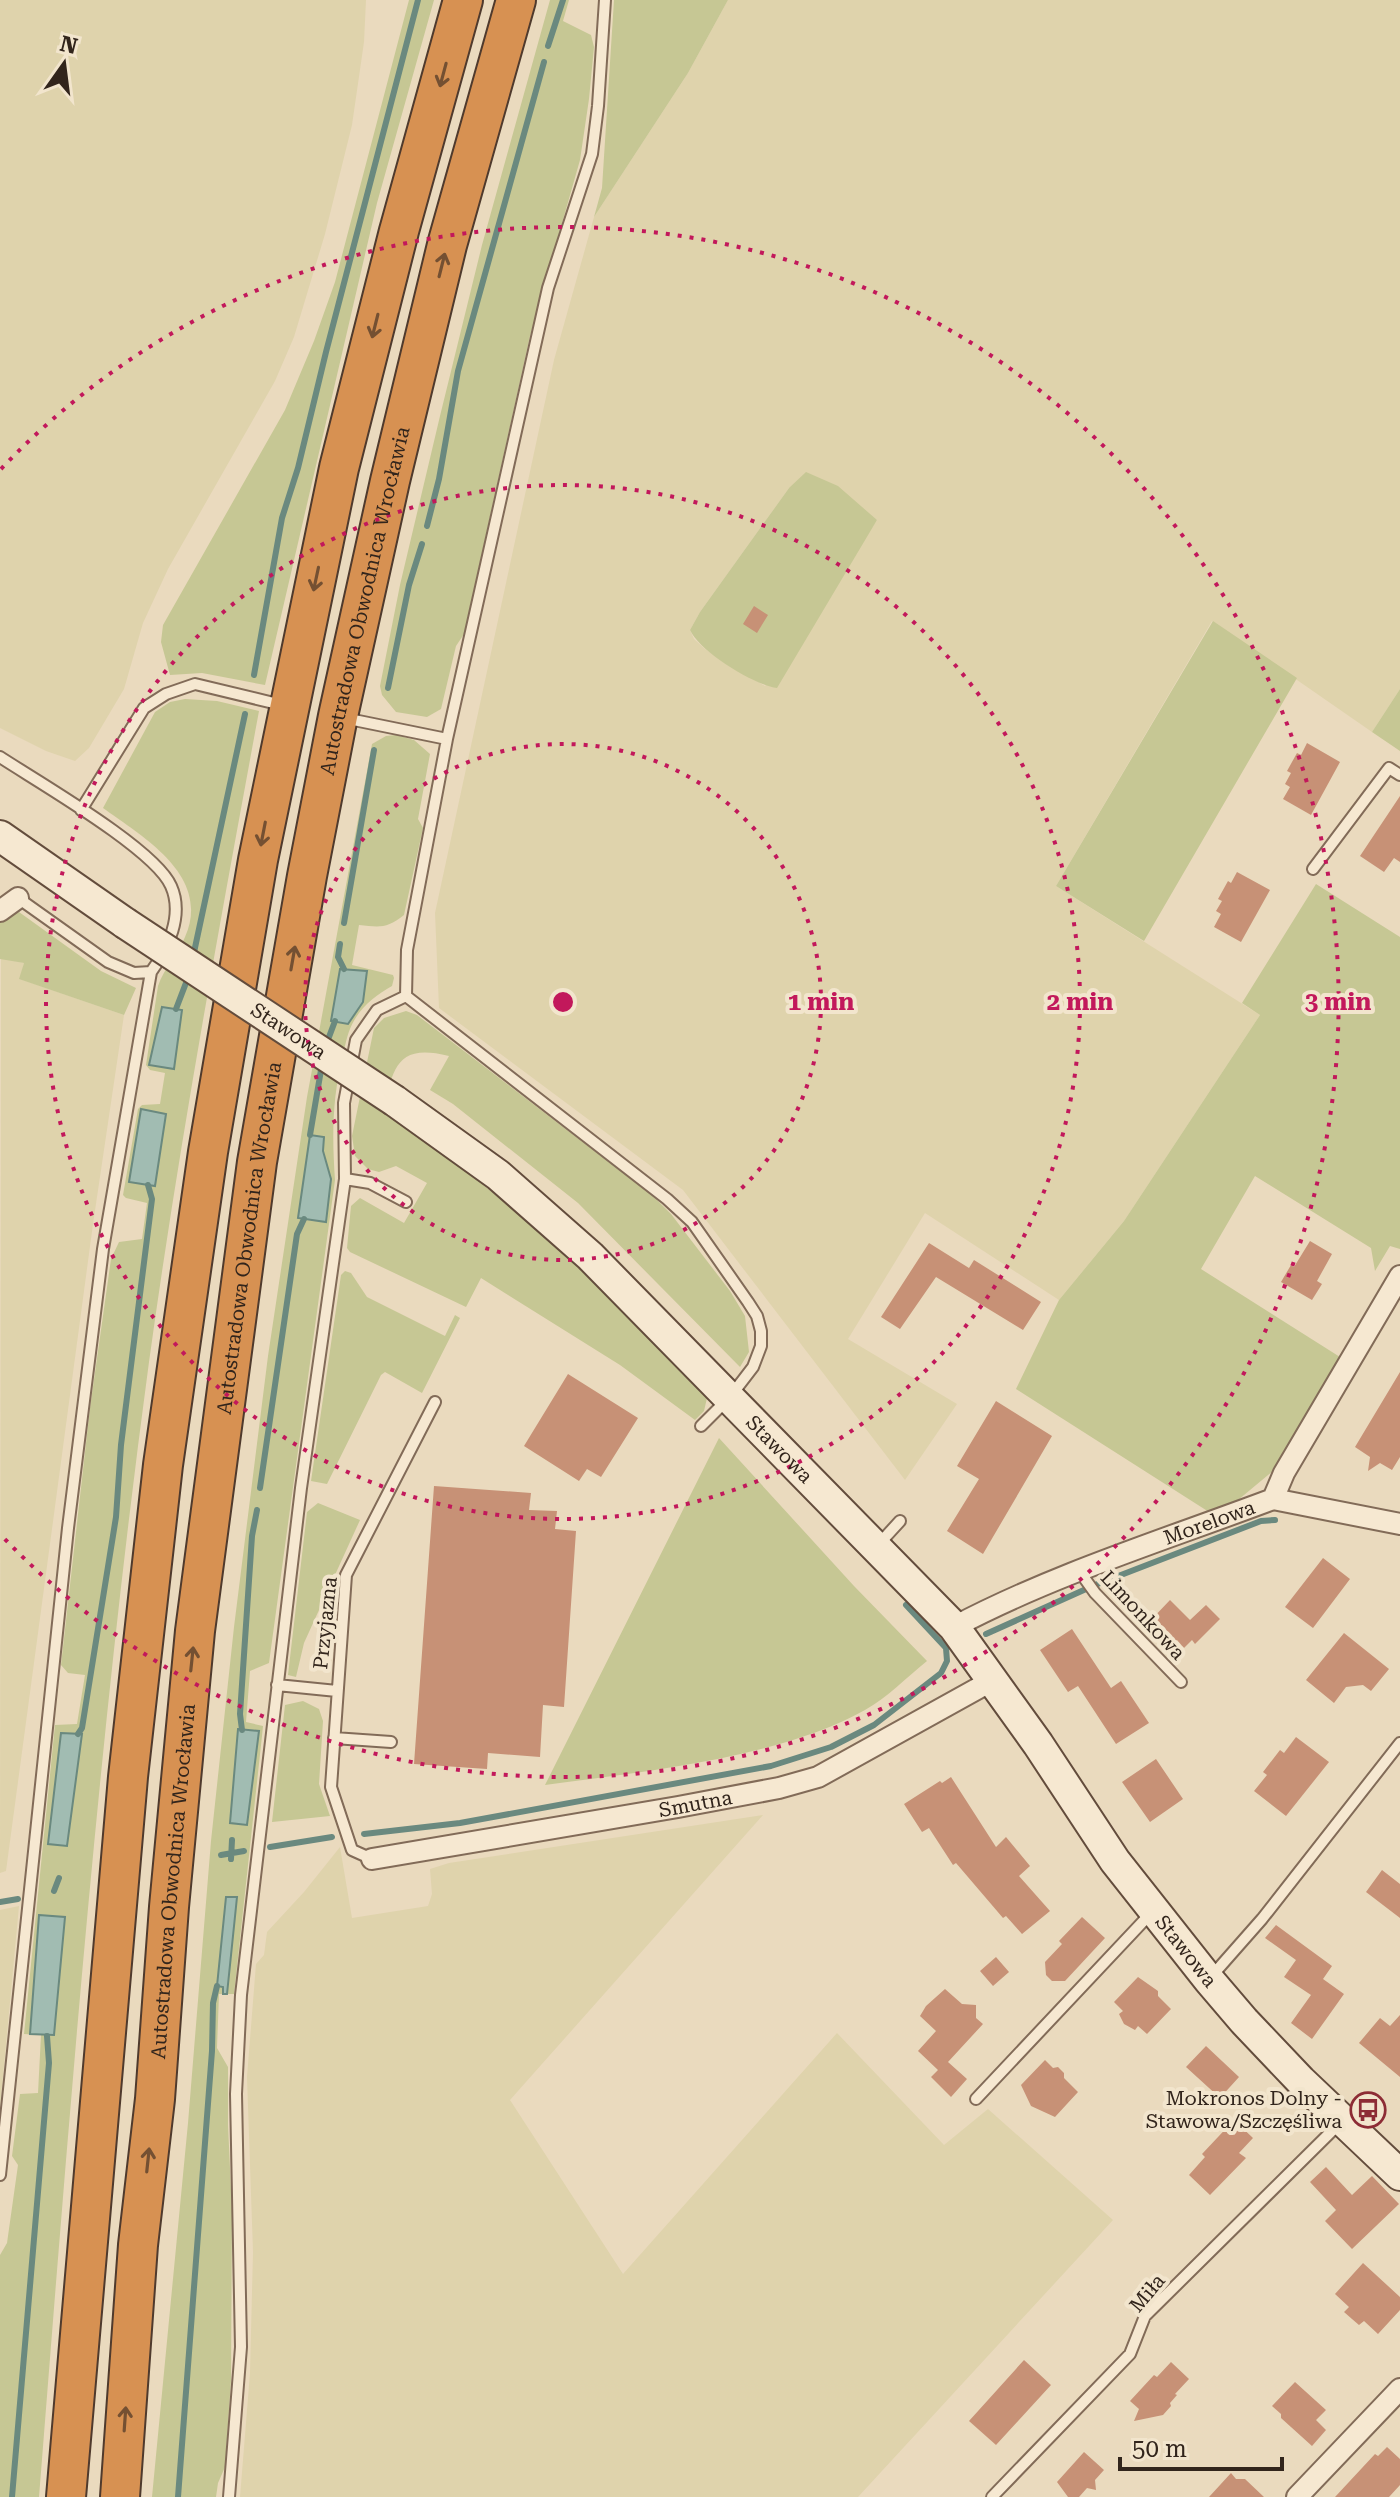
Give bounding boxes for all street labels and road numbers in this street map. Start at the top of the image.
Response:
street label: Autostradowa Obwodnica Wrocławia [315,424,415,777]
street label: Stawowa [246,997,331,1064]
street label: Autostradowa Obwodnica Wrocławia [212,1060,286,1416]
street label: Stawowa [741,1410,818,1488]
street label: Morelowa [1160,1495,1258,1550]
street label: Limonkowa [1096,1566,1190,1665]
street label: Przyjazna [308,1575,342,1670]
street label: Autostradowa Obwodnica Wrocławia [146,1703,200,2060]
street label: Smutna [657,1785,734,1822]
street label: Stawowa [1150,1910,1222,1992]
street label: Miła [1124,2269,1170,2317]

